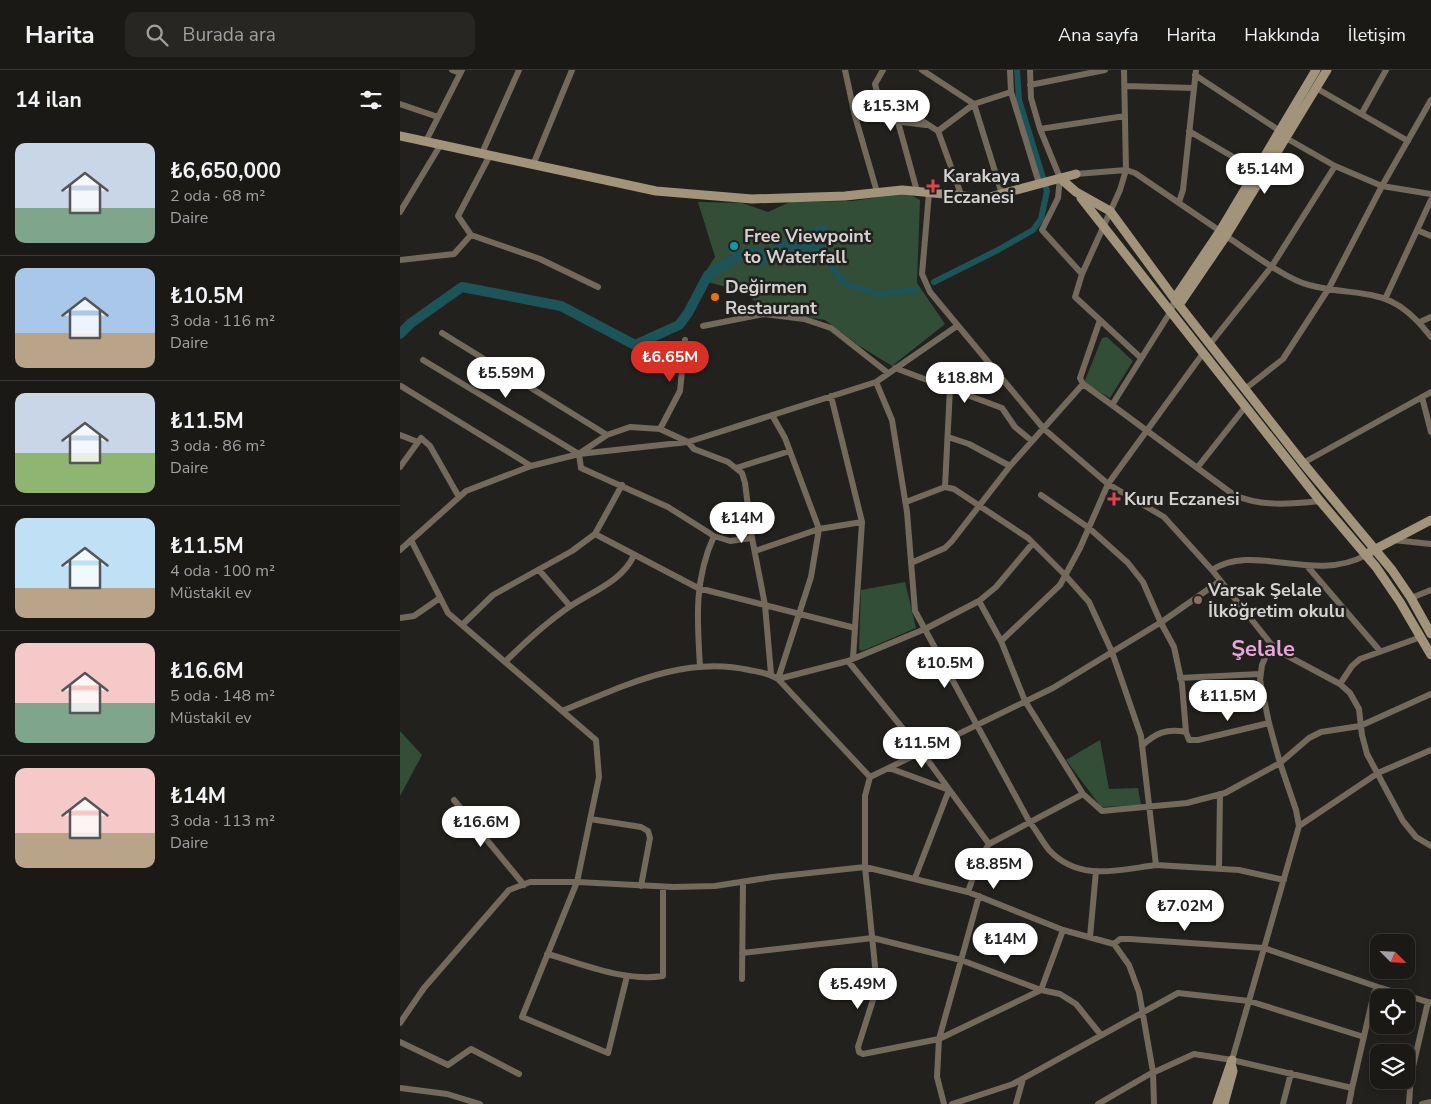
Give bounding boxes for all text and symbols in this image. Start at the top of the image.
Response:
search box [125,12,475,57]
text: Harita [25,19,95,51]
icon: search [143,21,171,49]
text: Burada ara [183,22,276,48]
text: Ana sayfa [1058,23,1138,47]
text: Harita [1166,23,1216,47]
text: Hakkında [1244,23,1320,47]
text: İletişim [1348,23,1406,47]
text: 14 ilan [15,86,82,114]
icon: filters [357,86,385,114]
pin: ₺15.3M [850,90,932,132]
text: ₺15.3M [863,95,919,117]
pin: ₺5.14M [1224,152,1306,195]
text: ₺6,650,000 [170,157,281,185]
text: ₺5.14M [1237,158,1293,180]
icon: home [55,163,115,223]
place label: Karakaya Eczanesi [943,164,1020,209]
marker: Karakaya Eczanesi [927,180,939,192]
text: 2 oda · 68 m² [170,185,265,207]
text: Daire [170,207,208,229]
place label: Free Viewpoint to Waterfall [744,224,871,269]
marker: Free Viewpoint to Waterfall [728,240,740,252]
place label: Değirmen Restaurant [725,275,817,320]
text: ₺10.5M [170,282,244,310]
icon: home [55,288,115,348]
marker: Değirmen Restaurant [709,291,721,303]
text: 3 oda · 116 m² [170,310,275,332]
text: Daire [170,332,208,354]
pin: ₺6.65M [629,340,711,383]
text: ₺6.65M [642,346,698,368]
pin: ₺5.59M [465,356,547,399]
text: ₺5.59M [478,362,534,384]
pin: ₺18.8M [924,362,1006,404]
text: ₺18.8M [937,367,993,389]
text: ₺11.5M [170,407,244,435]
icon: home [55,413,115,473]
text: 3 oda · 86 m² [170,435,265,457]
text: Daire [170,457,208,479]
place label: Kuru Eczanesi [1124,487,1240,511]
marker: Kuru Eczanesi [1108,493,1120,505]
pin: ₺14M [712,502,772,544]
text: ₺14M [721,507,763,529]
text: ₺11.5M [170,532,244,560]
icon: home [55,538,115,598]
text: 4 oda · 100 m² [170,560,275,582]
place label: Varsak Şelale İlköğretim okulu [1207,578,1345,623]
text: Müstakil ev [170,582,252,604]
marker: Varsak Şelale İlköğretim okulu [1192,594,1204,606]
district label: Şelale [1231,634,1295,664]
pin: ₺10.5M [904,646,986,689]
text: ₺10.5M [917,652,973,674]
text: ₺16.6M [170,657,244,685]
icon: home [55,663,115,723]
pin: ₺11.5M [1187,680,1269,722]
text: 5 oda · 148 m² [170,685,275,707]
text: ₺11.5M [1200,685,1256,707]
text: Müstakil ev [170,707,252,729]
pin: ₺11.5M [881,726,963,769]
text: ₺11.5M [894,732,950,754]
text: ₺14M [170,782,226,810]
icon: home [55,788,115,848]
pin: ₺16.6M [440,806,522,848]
text: 3 oda · 113 m² [170,810,275,832]
text: ₺16.6M [453,811,509,833]
text: Daire [170,832,208,854]
pin: ₺8.85M [953,848,1035,890]
text: ₺8.85M [966,853,1022,875]
pin: ₺7.02M [1144,890,1226,932]
text: ₺7.02M [1157,895,1213,917]
pin: ₺14M [975,922,1035,965]
text: ₺14M [984,928,1026,950]
north arrow [1370,934,1415,979]
map controls [1370,934,1415,1089]
pin: ₺5.49M [817,968,899,1010]
text: ₺5.49M [830,973,886,995]
button: locate [1370,989,1415,1034]
button: layers [1370,1044,1415,1089]

